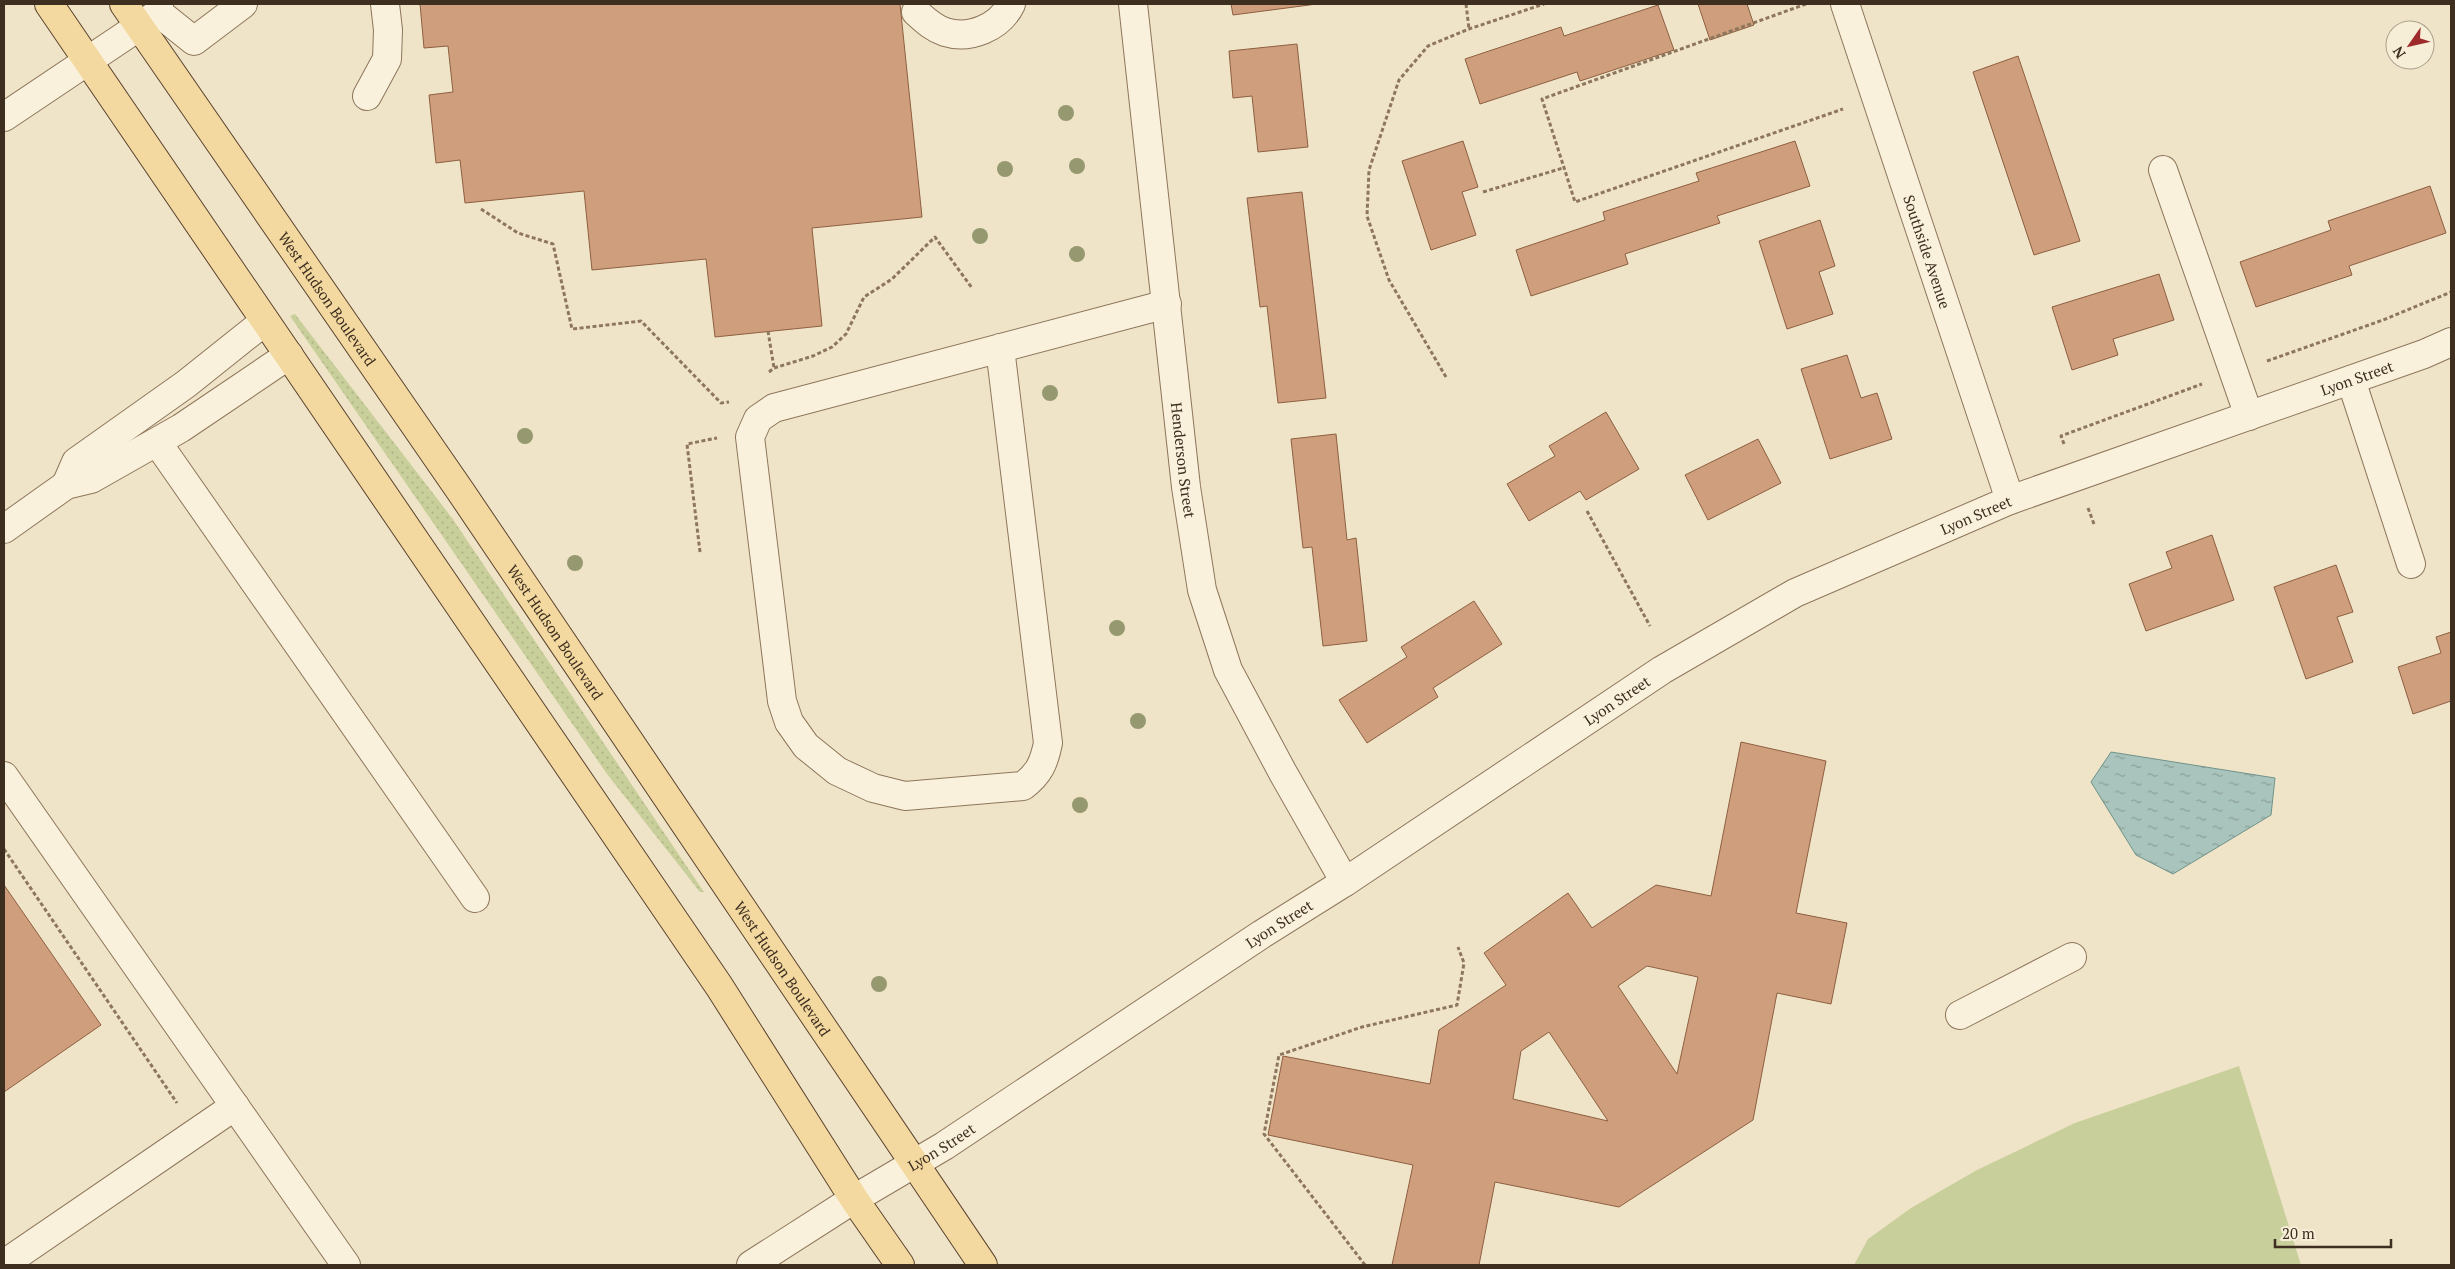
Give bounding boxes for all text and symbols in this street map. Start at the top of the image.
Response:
north arrow [2385,20,2435,70]
text: N [2388,43,2410,62]
street label: Southside Avenue [1899,192,1956,311]
street label: West Hudson Boulevard [274,228,381,370]
street label: Lyon Street [2318,356,2396,400]
street label: Henderson Street [1167,401,1201,520]
street label: Lyon Street [1937,490,2015,539]
street label: West Hudson Boulevard [503,561,608,703]
street label: Lyon Street [1580,671,1654,730]
street label: Lyon Street [1242,895,1317,952]
street label: West Hudson Boulevard [730,897,835,1040]
street label: Lyon Street [904,1118,979,1175]
scale bar [2275,1216,2391,1248]
text: 20 m [2282,1223,2315,1243]

